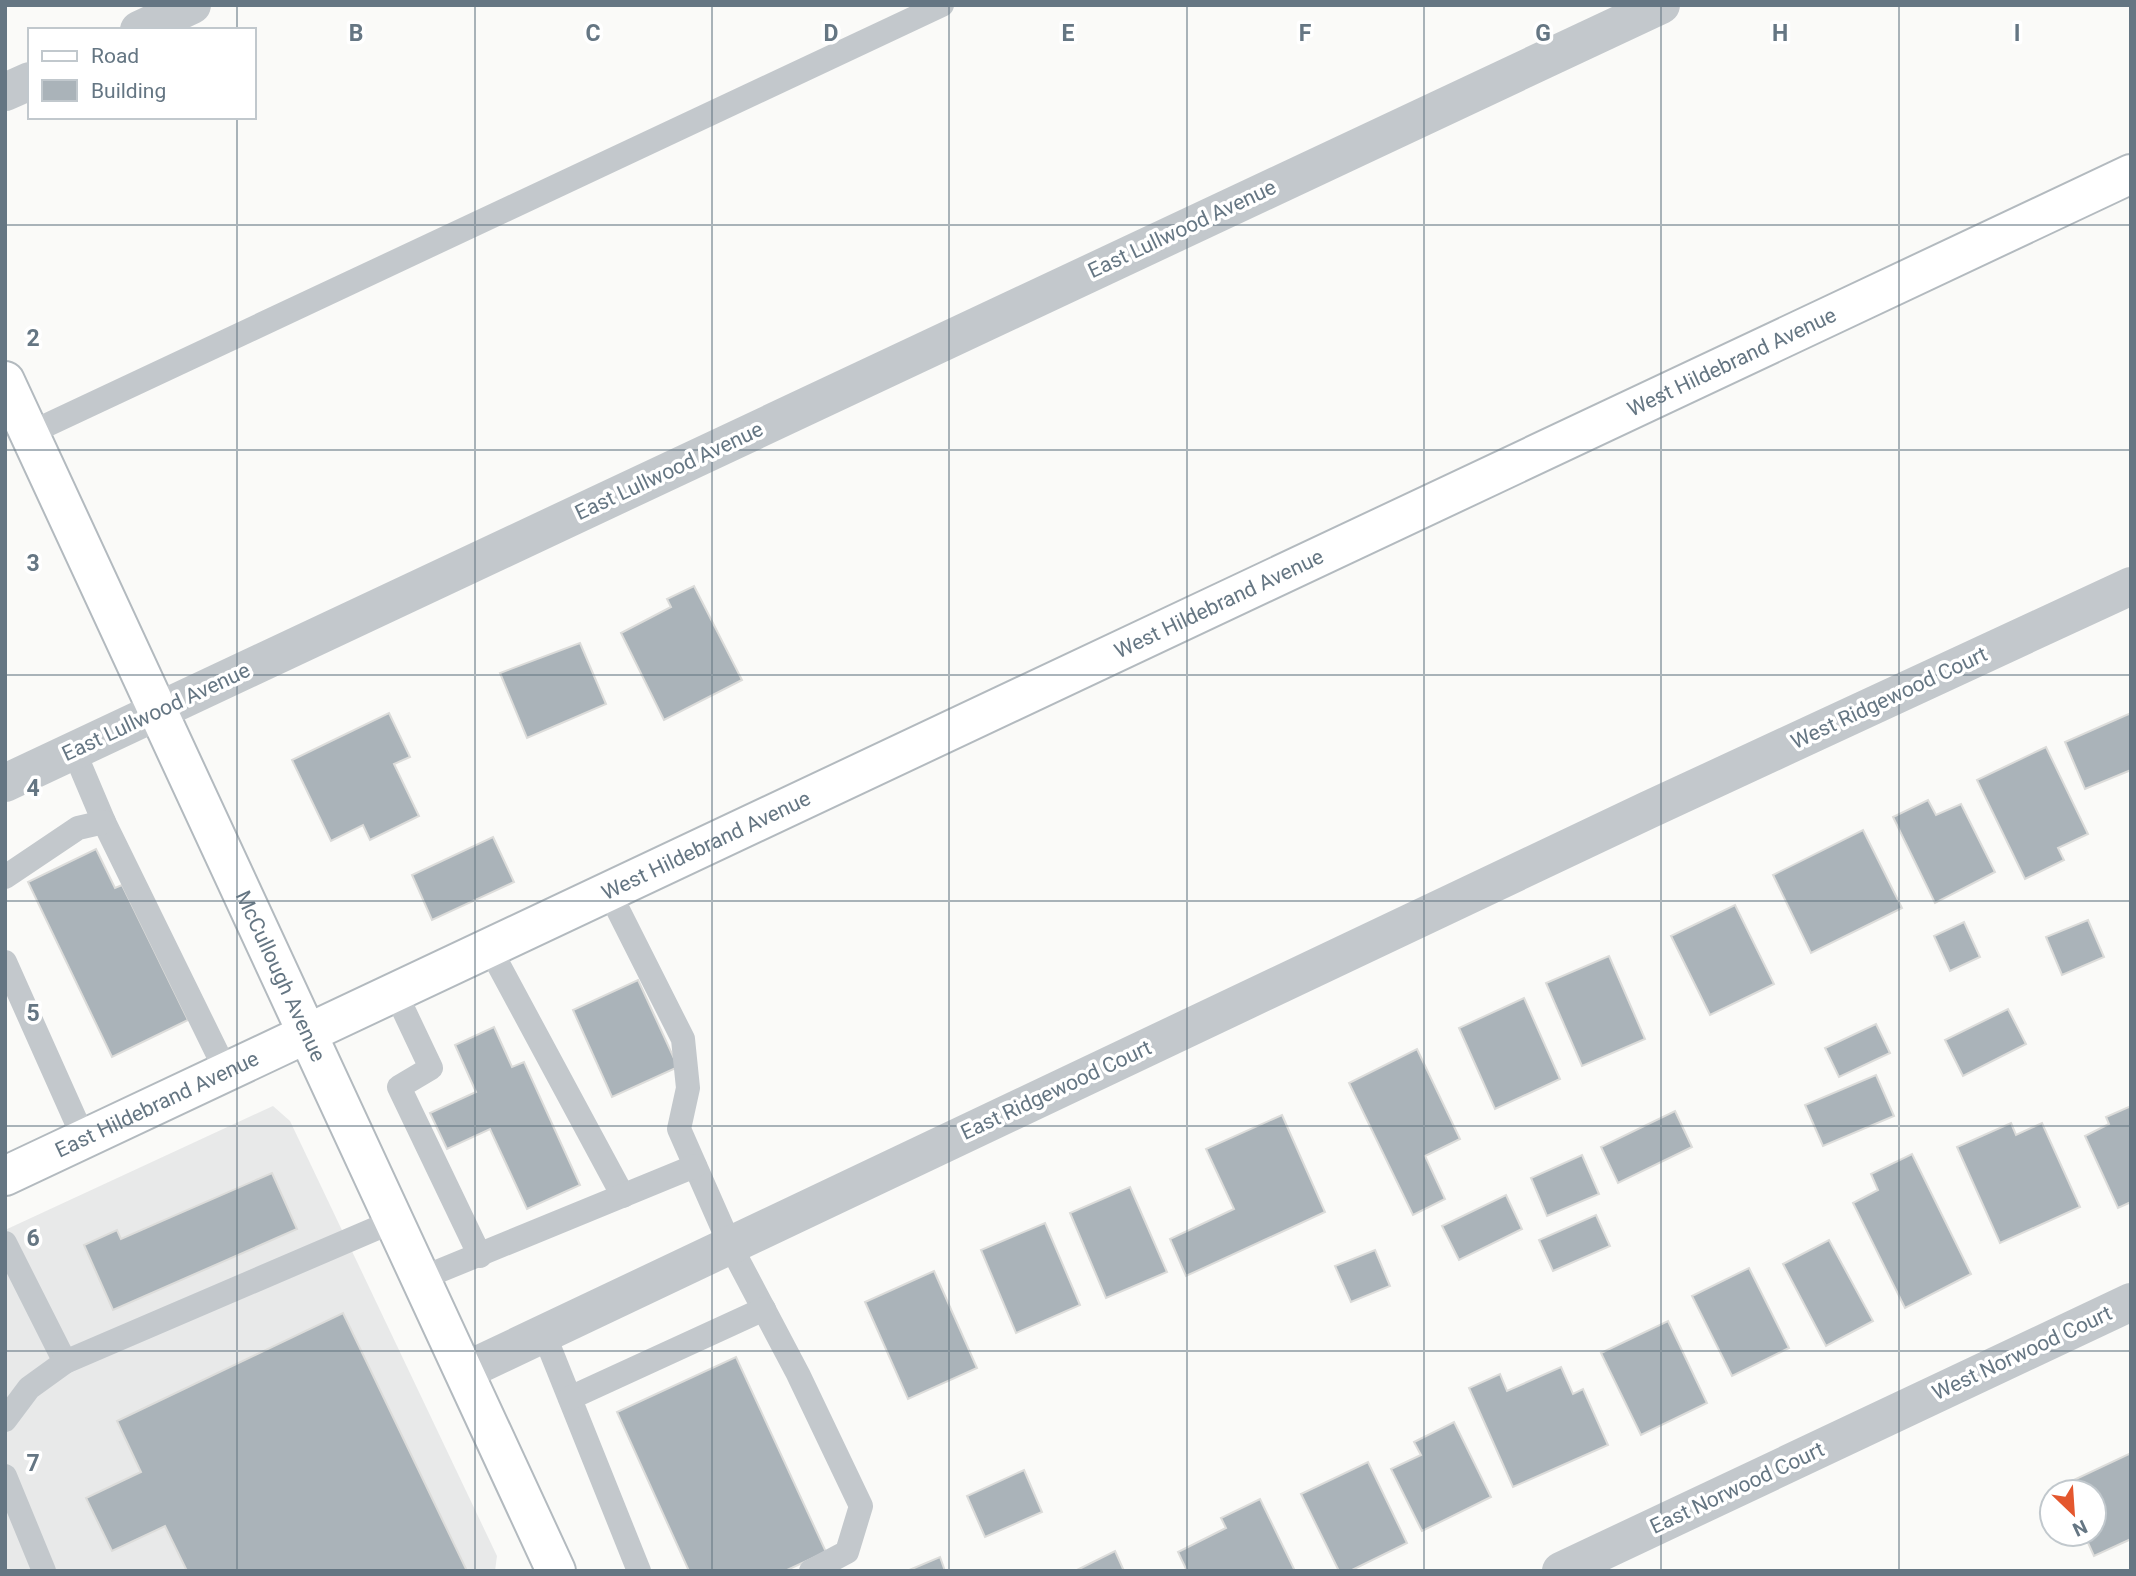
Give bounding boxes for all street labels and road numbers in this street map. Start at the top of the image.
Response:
street label: East Lullwood Avenue [1084,175,1280,283]
street label: West Hildebrand Avenue [1624,303,1840,422]
street label: East Lullwood Avenue [571,417,767,525]
street label: West Hildebrand Avenue [1111,544,1327,663]
street label: West Ridgewood Court [1787,642,1991,754]
street label: East Lullwood Avenue [58,658,254,766]
street label: West Hildebrand Avenue [598,786,814,905]
street label: McCullough Avenue [231,887,331,1066]
street label: East Ridgewood Court [957,1035,1155,1145]
street label: East Hildebrand Avenue [52,1046,262,1163]
street label: West Norwood Court [1929,1301,2116,1405]
street label: East Norwood Court [1646,1437,1828,1539]

